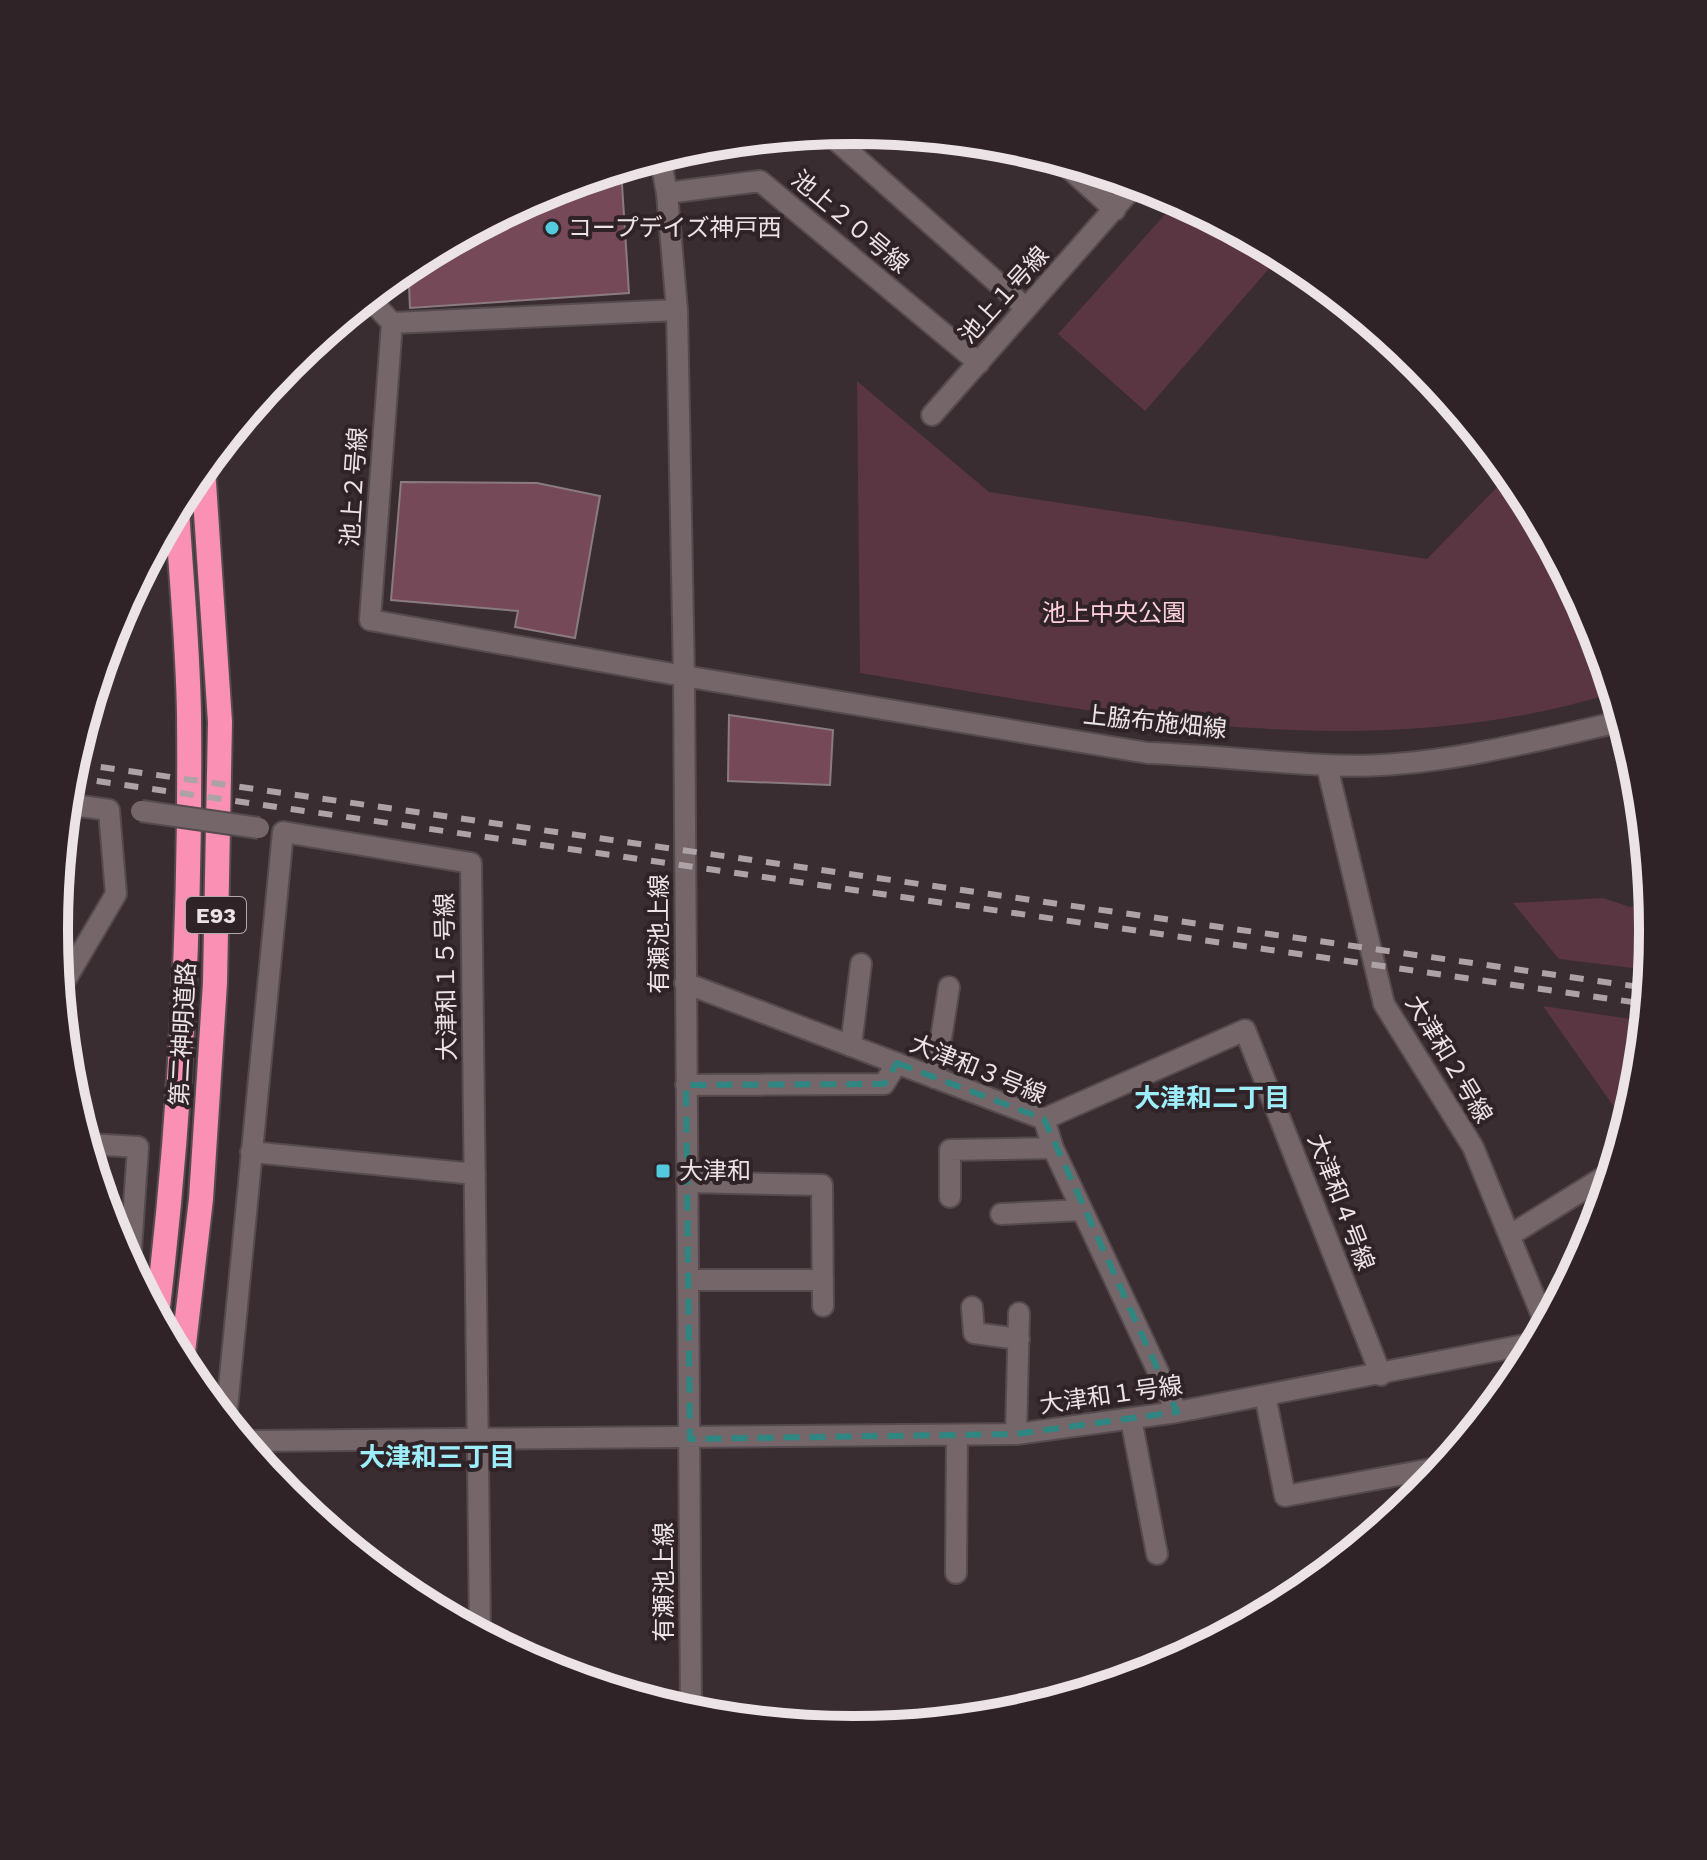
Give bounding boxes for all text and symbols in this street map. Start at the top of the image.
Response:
street label: 池上２０号線 [786,165,914,279]
place label: コープデイズ神戸西 [568,214,782,242]
marker: コープデイズ神戸西 [543,219,561,237]
street label: 池上１号線 [953,241,1055,349]
street label: 池上２号線 [336,426,372,548]
park label: 池上中央公園 [1042,599,1186,627]
street label: 上脇布施畑線 [1082,701,1228,743]
street label: 有瀬池上線 [645,874,673,994]
street label: 大津和１５号線 [431,893,461,1061]
road number: E93 [186,897,246,933]
street label: 第二神明道路 [165,961,201,1107]
street label: 大津和２号線 [1400,990,1498,1128]
street label: 大津和３号線 [906,1029,1050,1109]
district label: 大津和二丁目 [1134,1083,1290,1113]
street label: 大津和４号線 [1302,1130,1380,1274]
place label: 大津和 [679,1157,751,1185]
marker: 大津和 [654,1162,672,1180]
street label: 大津和１号線 [1038,1371,1184,1419]
district label: 大津和三丁目 [359,1442,515,1472]
street label: 有瀬池上線 [650,1522,678,1642]

